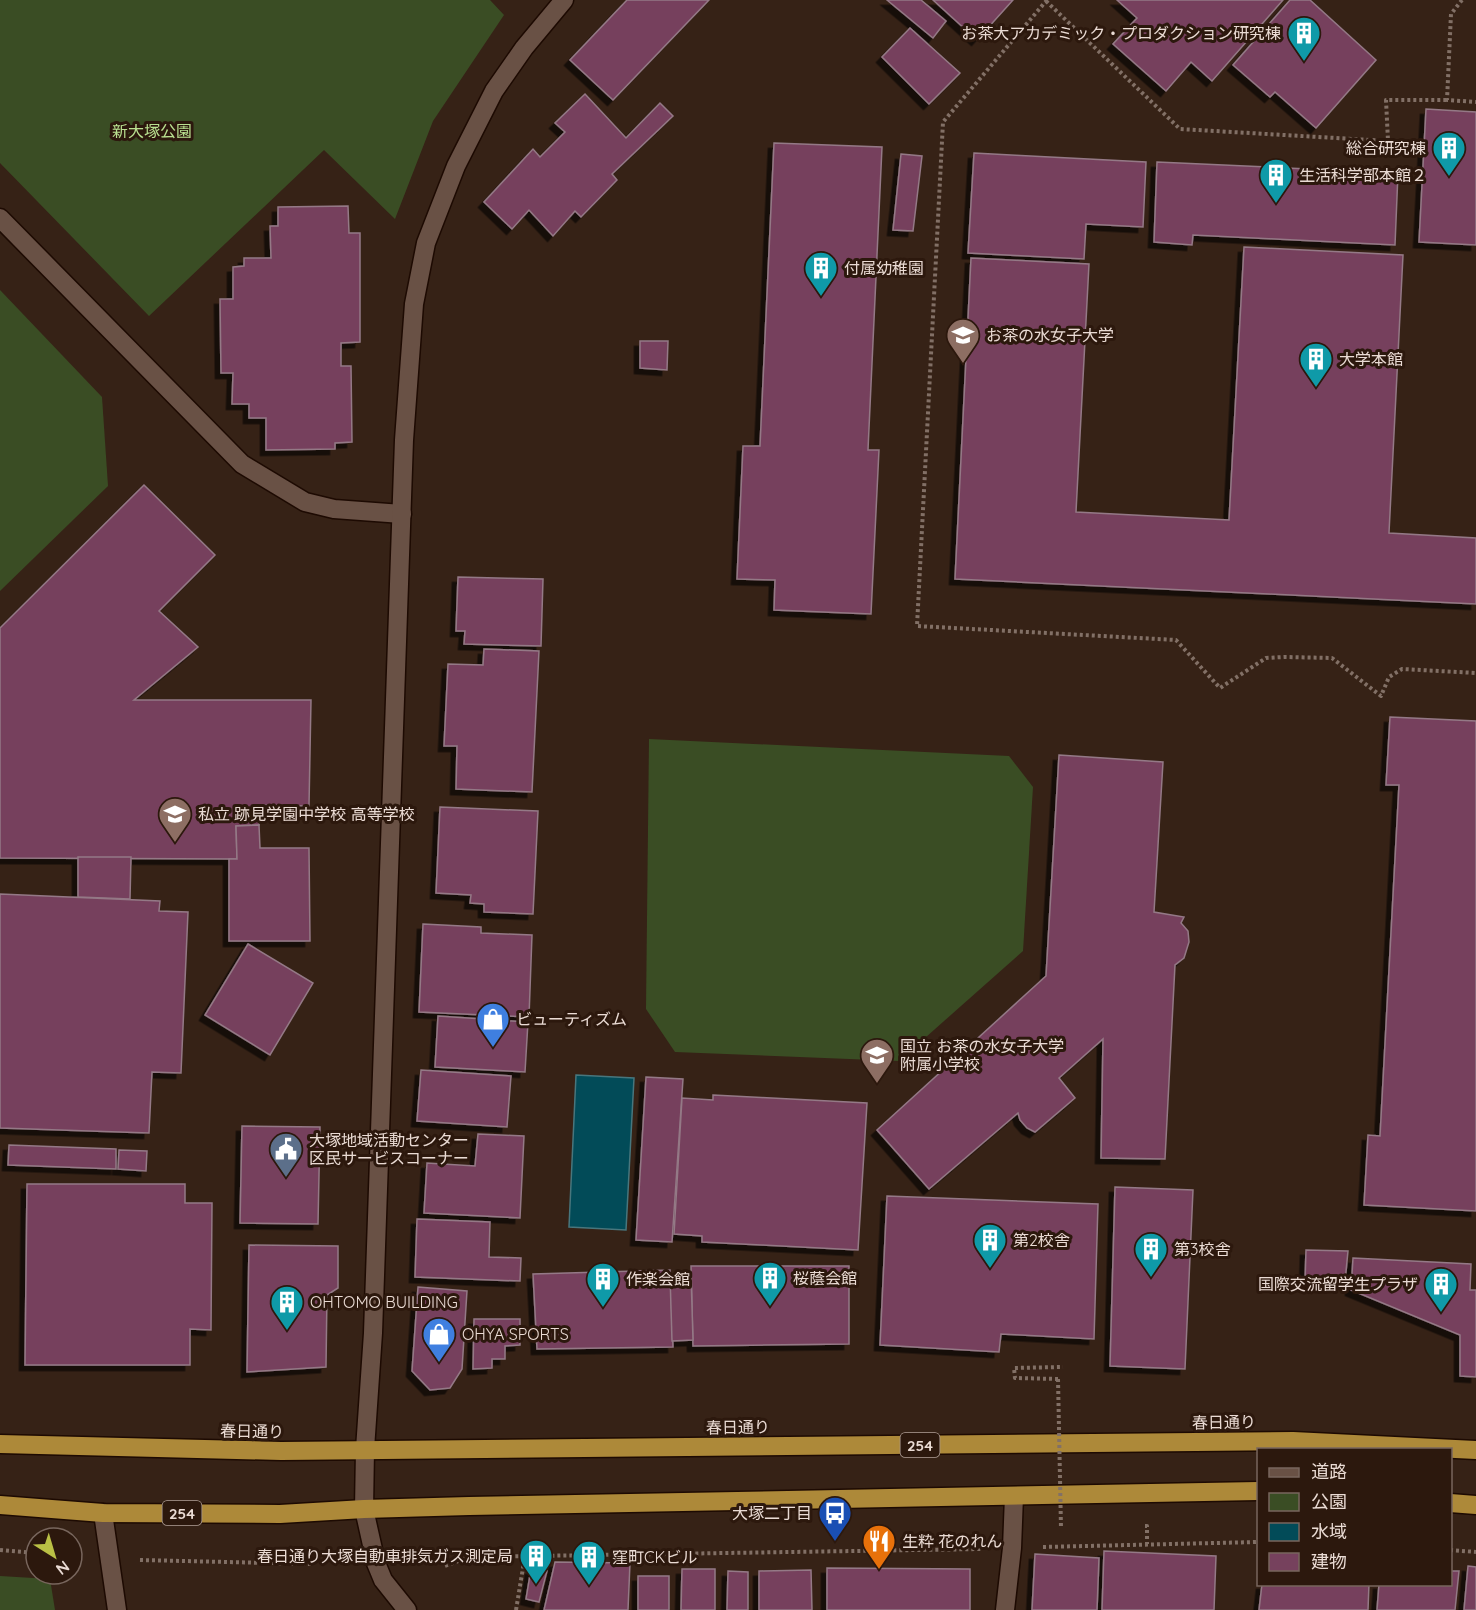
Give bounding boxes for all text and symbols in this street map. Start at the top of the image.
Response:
building icon: お茶大アカデミック・プロダクション研究棟 [1286,15,1322,62]
place label: お茶大アカデミック・プロダクション研究棟 [961,23,1281,43]
park label: 新大塚公園 [112,121,192,141]
building icon: 総合研究棟 [1431,130,1467,177]
place label: 総合研究棟 [1346,138,1426,158]
building icon: 生活科学部本館２ [1258,157,1294,204]
place label: 生活科学部本館２ [1299,165,1427,185]
building icon: 付属幼稚園 [803,250,839,297]
place label: 付属幼稚園 [844,258,924,278]
school or university icon: お茶の水女子大学 [945,317,981,364]
place label: お茶の水女子大学 [986,325,1114,345]
building icon: 大学本館 [1298,341,1334,388]
place label: 大学本館 [1339,349,1403,369]
school or university icon: 私立 跡見学園中学校 高等学校 [157,796,193,843]
place label: 私立 跡見学園中学校 高等学校 [198,804,415,824]
shop icon: ビューティズム [475,1001,511,1048]
place label: ビューティズム [516,1009,627,1029]
place label: 国立 お茶の水女子大学 附属小学校 [900,1036,1064,1074]
school or university icon: 国立 お茶の水女子大学 附属小学校 [859,1037,895,1084]
place label: 大塚地域活動センター 区民サービスコーナー [309,1130,469,1168]
public building icon: 大塚地域活動センター 区民サービスコーナー [268,1131,304,1178]
building icon: 第2校舎 [972,1222,1008,1269]
place label: 第2校舎 [1013,1230,1070,1250]
building icon: 第3校舎 [1133,1231,1169,1278]
place label: 第3校舎 [1174,1239,1230,1259]
building icon: 桜蔭会館 [752,1260,788,1307]
building icon: 作楽会館 [585,1261,621,1308]
building icon: 国際交流留学生プラザ [1423,1266,1459,1313]
place label: 桜蔭会館 [793,1268,857,1288]
place label: 作楽会館 [626,1269,690,1289]
place label: 国際交流留学生プラザ [1258,1274,1418,1294]
building icon: OHTOMO BUILDING [269,1284,305,1331]
place label: OHTOMO BUILDING [310,1292,458,1312]
shop icon: OHYA SPORTS [421,1316,457,1363]
place label: OHYA SPORTS [462,1324,569,1344]
street label: 春日通り [1192,1411,1256,1433]
street label: 春日通り [706,1416,770,1438]
street label: 春日通り [220,1420,284,1442]
road number: 254 [900,1433,940,1457]
legend [1257,1448,1452,1586]
text: 道路 [1311,1460,1347,1483]
text: 公園 [1311,1490,1347,1513]
bus stop icon: 大塚二丁目 [817,1495,853,1542]
road number: 254 [162,1501,201,1525]
place label: 大塚二丁目 [732,1503,812,1523]
text: 水域 [1311,1520,1347,1543]
restaurant icon: 生粋 花のれん [861,1523,897,1570]
north arrow [24,1526,84,1586]
place label: 生粋 花のれん [902,1531,1002,1551]
building icon: 春日通り大塚自動車排気ガス測定局 [518,1538,554,1585]
building icon: 窪町CKビル [571,1539,607,1586]
place label: 春日通り大塚自動車排気ガス測定局 [257,1546,513,1566]
place label: 窪町CKビル [612,1547,697,1567]
text: 建物 [1311,1550,1347,1573]
text: N [52,1556,74,1580]

